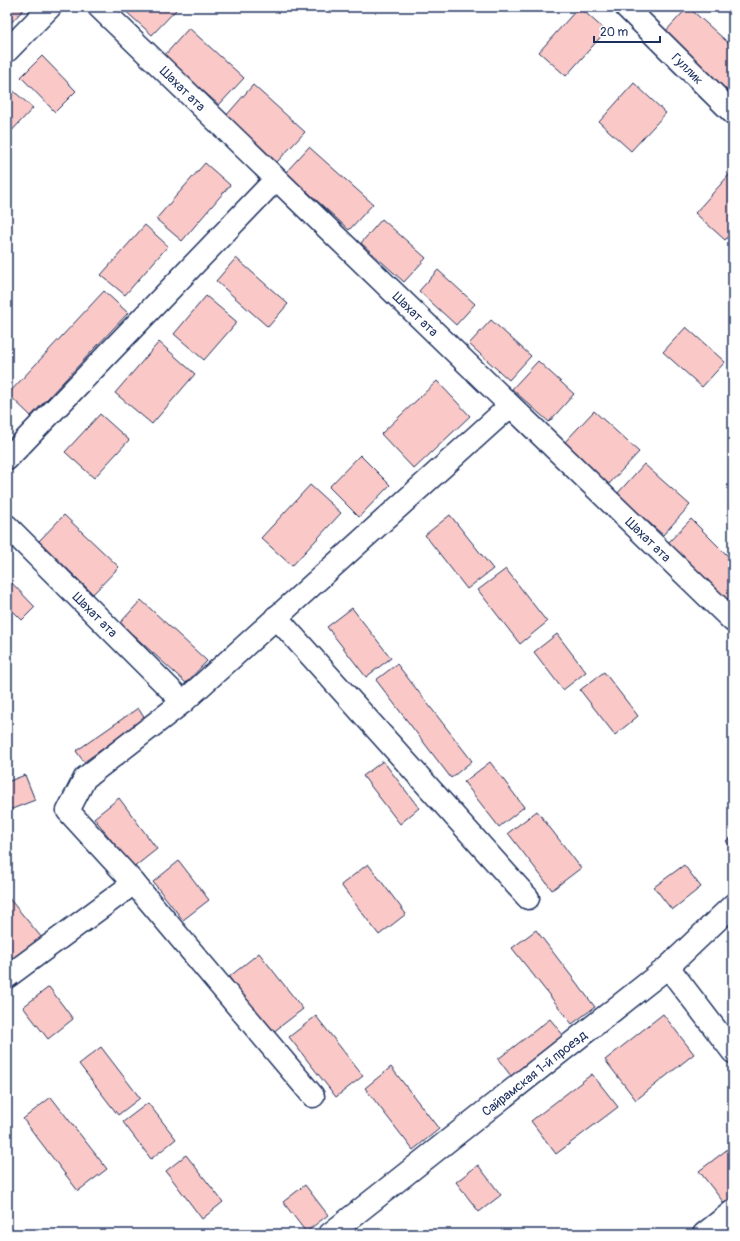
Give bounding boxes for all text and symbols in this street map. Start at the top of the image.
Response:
scale bar [594,18,660,44]
text: 20 m [600,25,629,40]
street label: Гуллик [668,50,706,88]
street label: Шахат ата [156,63,208,115]
street label: Шахат ата [389,289,441,340]
street label: Шахат ата [622,514,674,566]
street label: Шахат ата [69,589,121,641]
street label: Сайрамская 1-й проезд [479,1027,591,1120]

